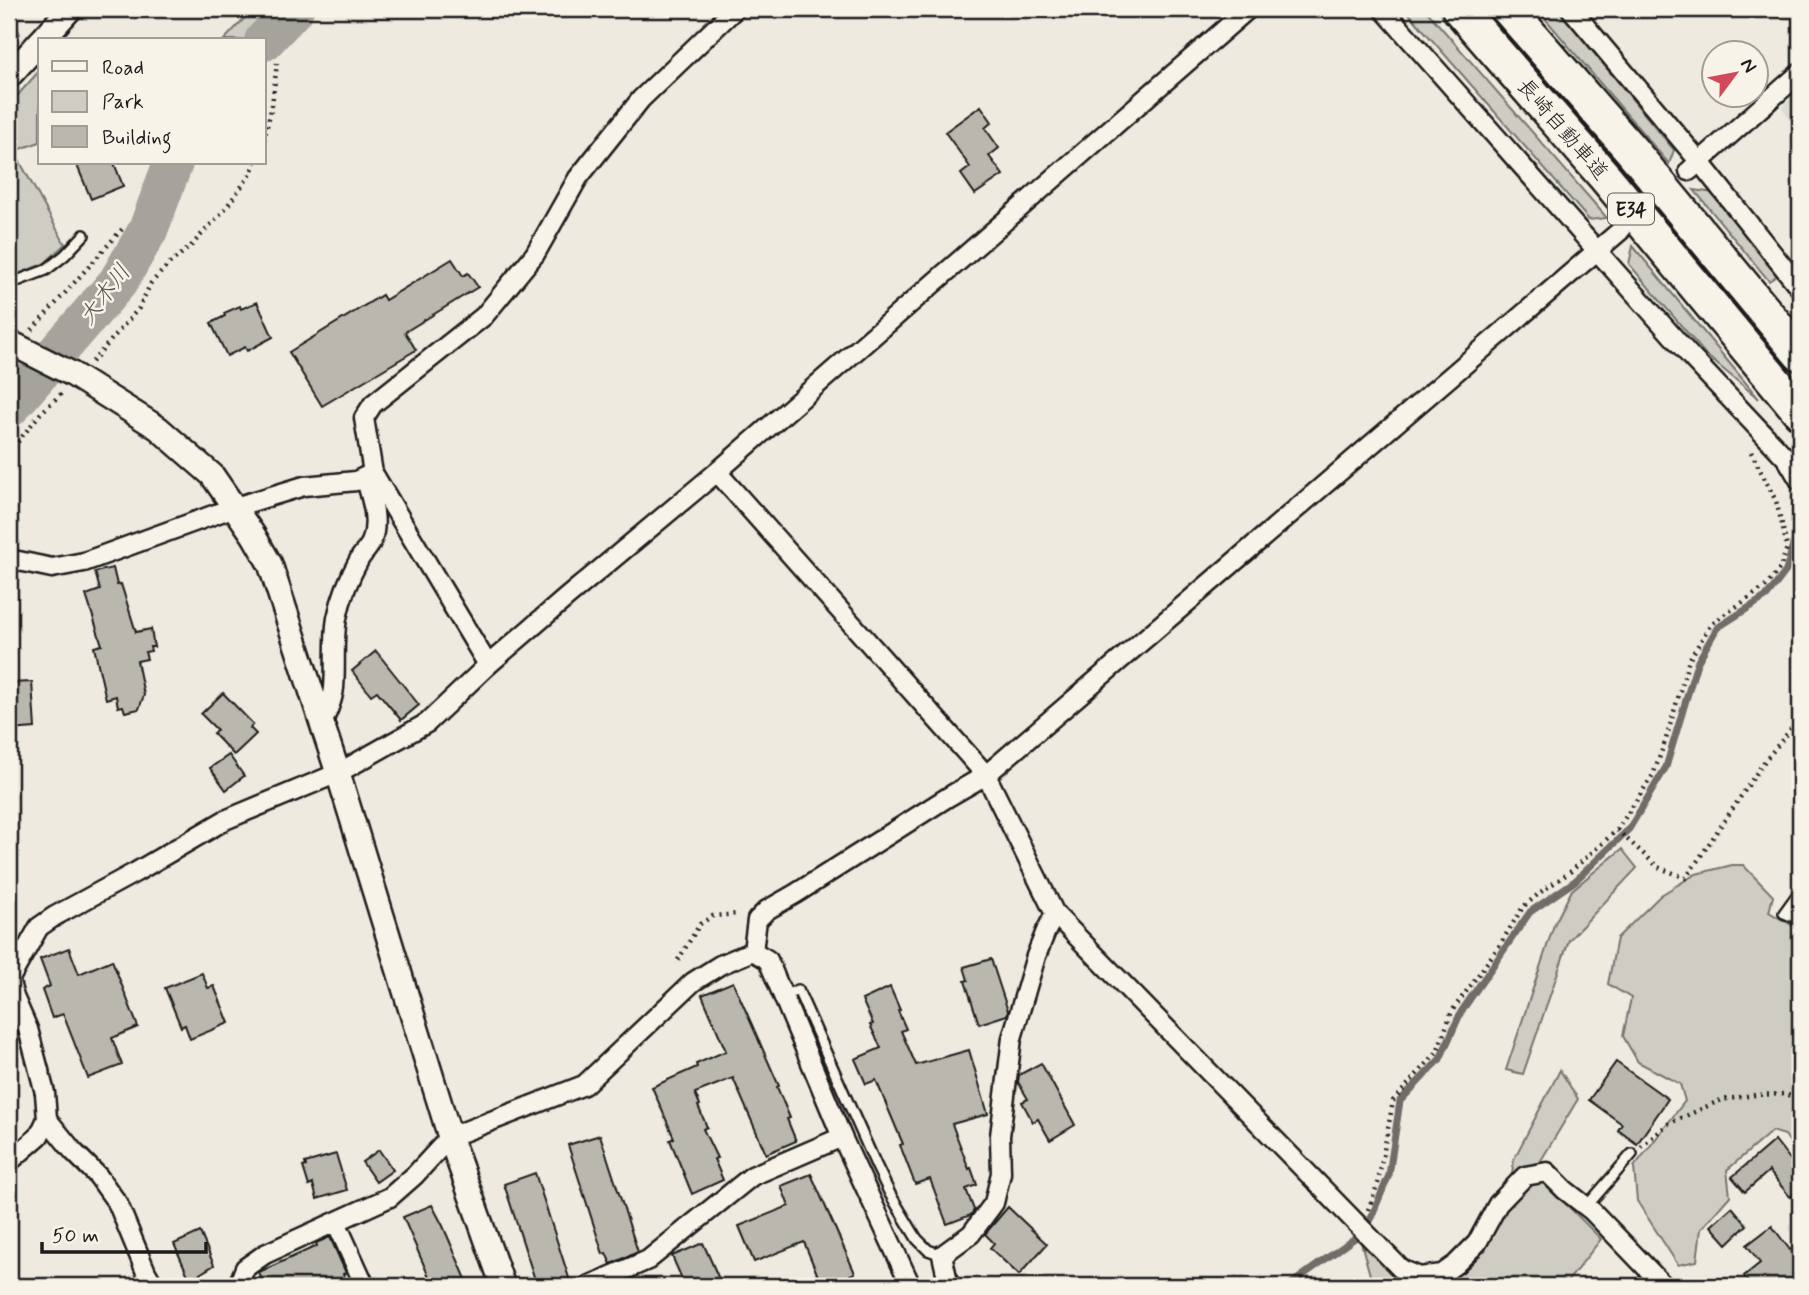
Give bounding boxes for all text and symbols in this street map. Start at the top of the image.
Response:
legend [38,38,266,164]
north arrow [1700,38,1770,108]
text: Road [102,54,144,82]
text: N [1734,54,1762,78]
street label: 長崎自動車道 [1510,73,1614,186]
text: Park [102,88,144,116]
text: Building [102,124,172,154]
road number: E34 [1608,194,1654,224]
water label: 大木川 [73,259,138,332]
scale bar [42,1211,206,1255]
text: 50 m [52,1222,99,1250]

